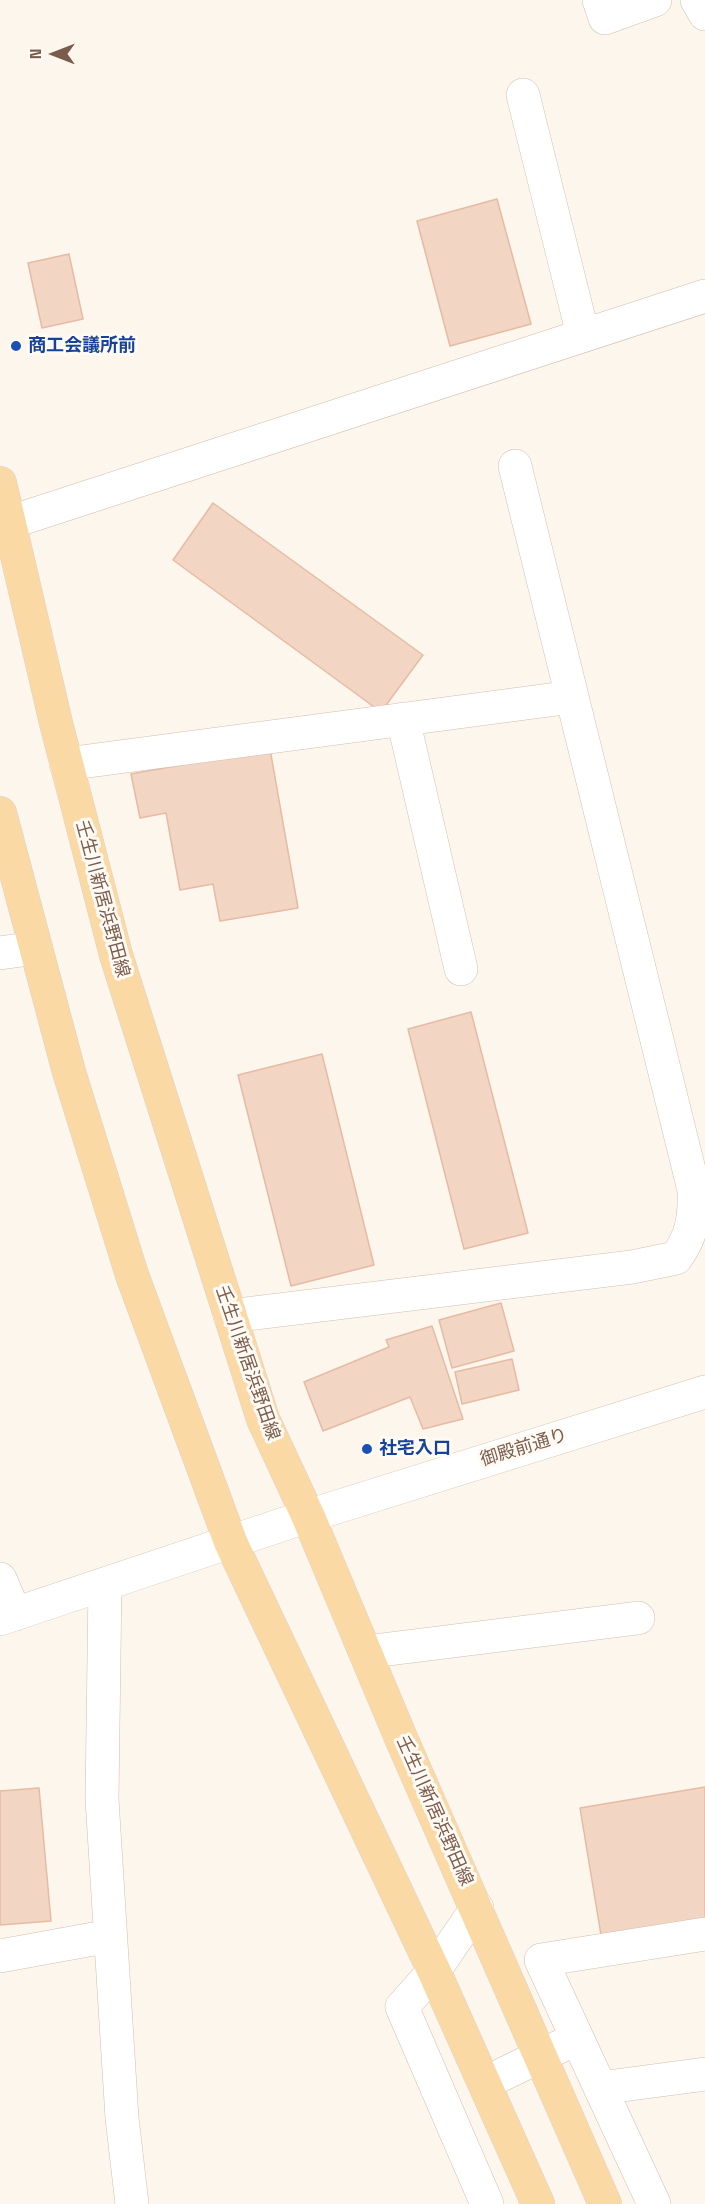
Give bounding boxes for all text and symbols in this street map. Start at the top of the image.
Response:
north arrow [24,24,84,84]
text: N [25,49,46,59]
place label: 商工会議所前 [28,335,136,357]
marker: 商工会議所前 [9,339,23,353]
street label: 壬生川新居浜野田線 [71,818,133,980]
street label: 壬生川新居浜野田線 [210,1283,284,1443]
street label: 御殿前通り [478,1425,570,1471]
place label: 社宅入口 [379,1438,451,1460]
marker: 社宅入口 [360,1442,374,1456]
street label: 壬生川新居浜野田線 [391,1733,477,1889]

